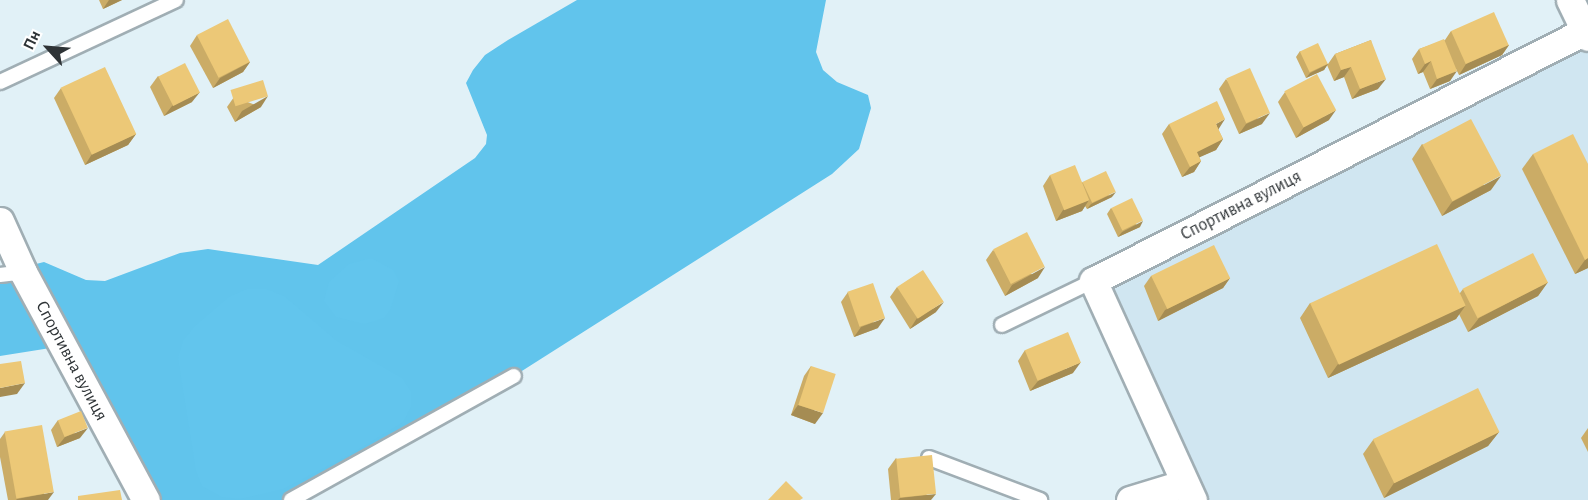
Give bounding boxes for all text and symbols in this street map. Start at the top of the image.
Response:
north arrow [18,18,78,78]
text: Пн [20,28,43,52]
street label: Спортивна вулиця [1177,166,1305,246]
street label: Спортивна вулиця [30,297,112,425]

